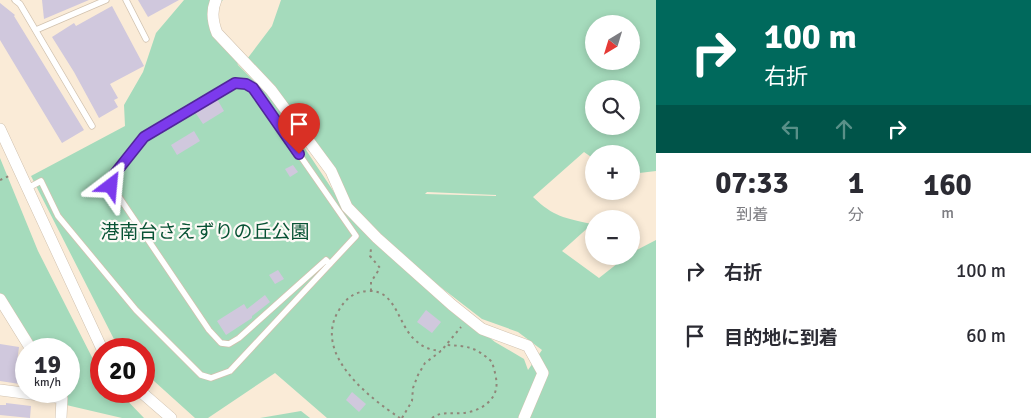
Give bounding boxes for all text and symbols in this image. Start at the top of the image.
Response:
north arrow [585,15,640,70]
map controls [585,15,640,265]
text: 100 m [764,15,857,58]
icon: right [681,20,746,85]
text: 右折 [764,63,808,90]
button: search [585,80,640,135]
pin [278,103,320,154]
icon: arrive [285,110,313,138]
icon: left [777,115,805,143]
icon: ahead [830,115,858,143]
icon: right [883,115,911,143]
button: + [585,145,640,200]
position arrow [84,159,136,211]
text: 07:33 [715,165,789,202]
text: 1 [848,165,864,202]
text: 160 [923,167,972,204]
text: m [941,203,954,223]
text: 到着 [736,205,768,225]
text: 分 [848,205,864,225]
button: − [585,210,640,265]
park label: 港南台さえずりの丘公園 [100,220,310,244]
icon: right [681,257,709,285]
text: 100 m [956,259,1006,283]
text: 右折 [724,261,762,285]
icon: arrive [681,322,709,350]
text: 60 m [966,324,1006,348]
text: 目的地に到着 [724,326,838,350]
speed limit sign: 20 [90,338,155,403]
text: 19 [34,349,61,380]
text: km/h [34,375,61,390]

